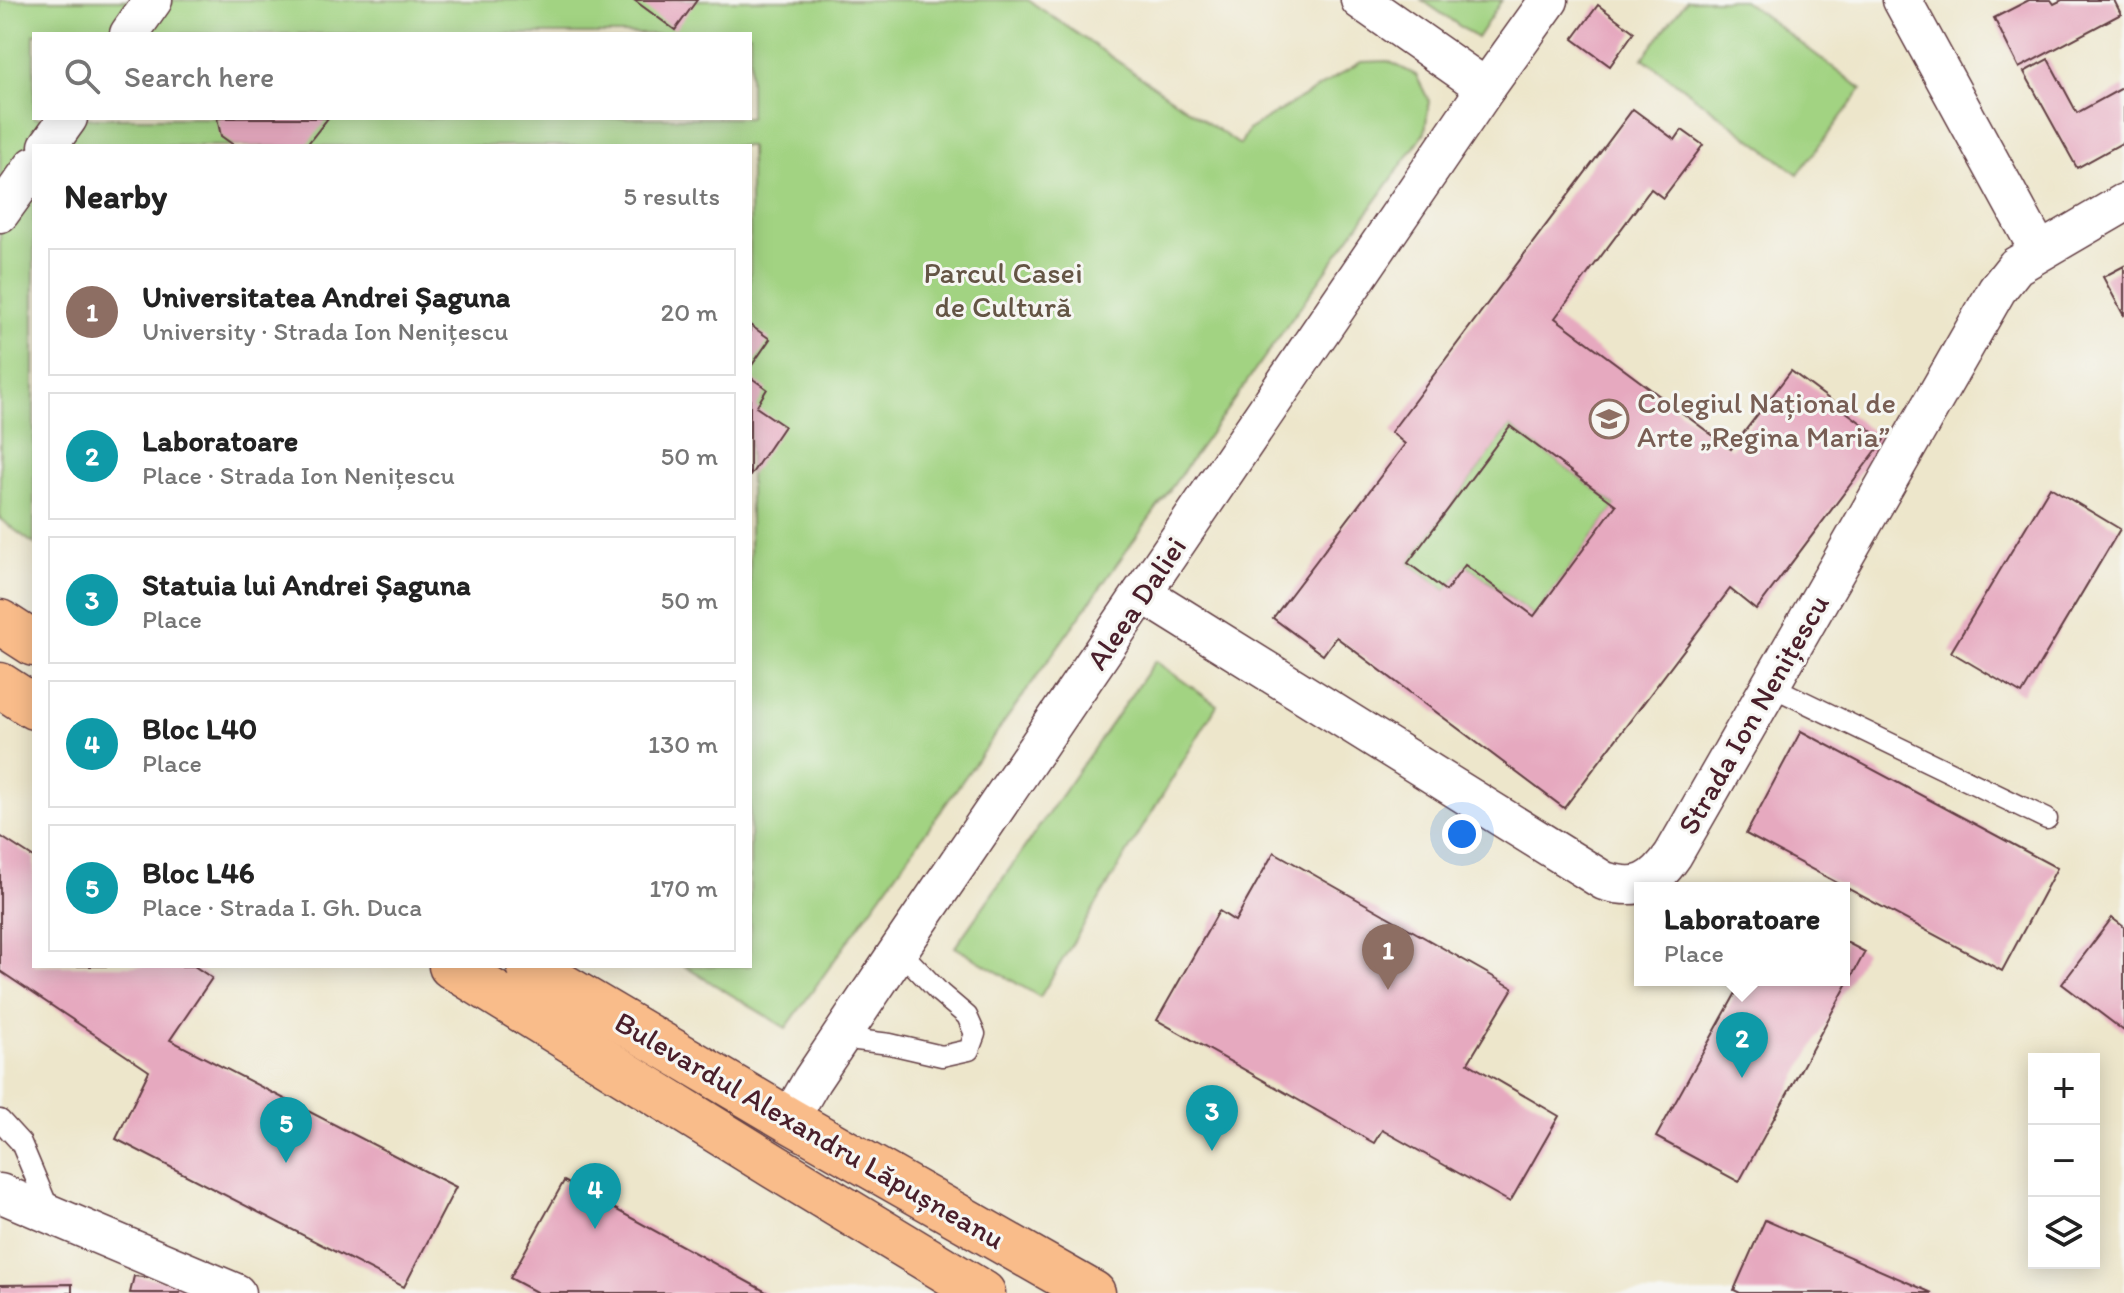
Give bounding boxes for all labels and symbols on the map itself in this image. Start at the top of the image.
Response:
park label: Parcul Casei de Cultură [923,254,1083,325]
place label: Colegiul Național de Arte „Regina Maria” [1637,384,1896,455]
school or university icon: Colegiul Național de Arte „Regina Maria” [1588,398,1630,440]
street label: Aleea Daliei [1078,529,1194,677]
street label: Strada Ion Nenițescu [1669,587,1837,841]
your location [1442,814,1482,854]
pin: 1 [1362,924,1414,990]
street label: Bulevardul Alexandru Lăpușneanu [608,1003,1012,1257]
pin: 2 [1716,1012,1768,1078]
pin: 3 [1186,1085,1238,1151]
pin: 5 [260,1097,312,1163]
pin: 4 [569,1163,621,1229]

